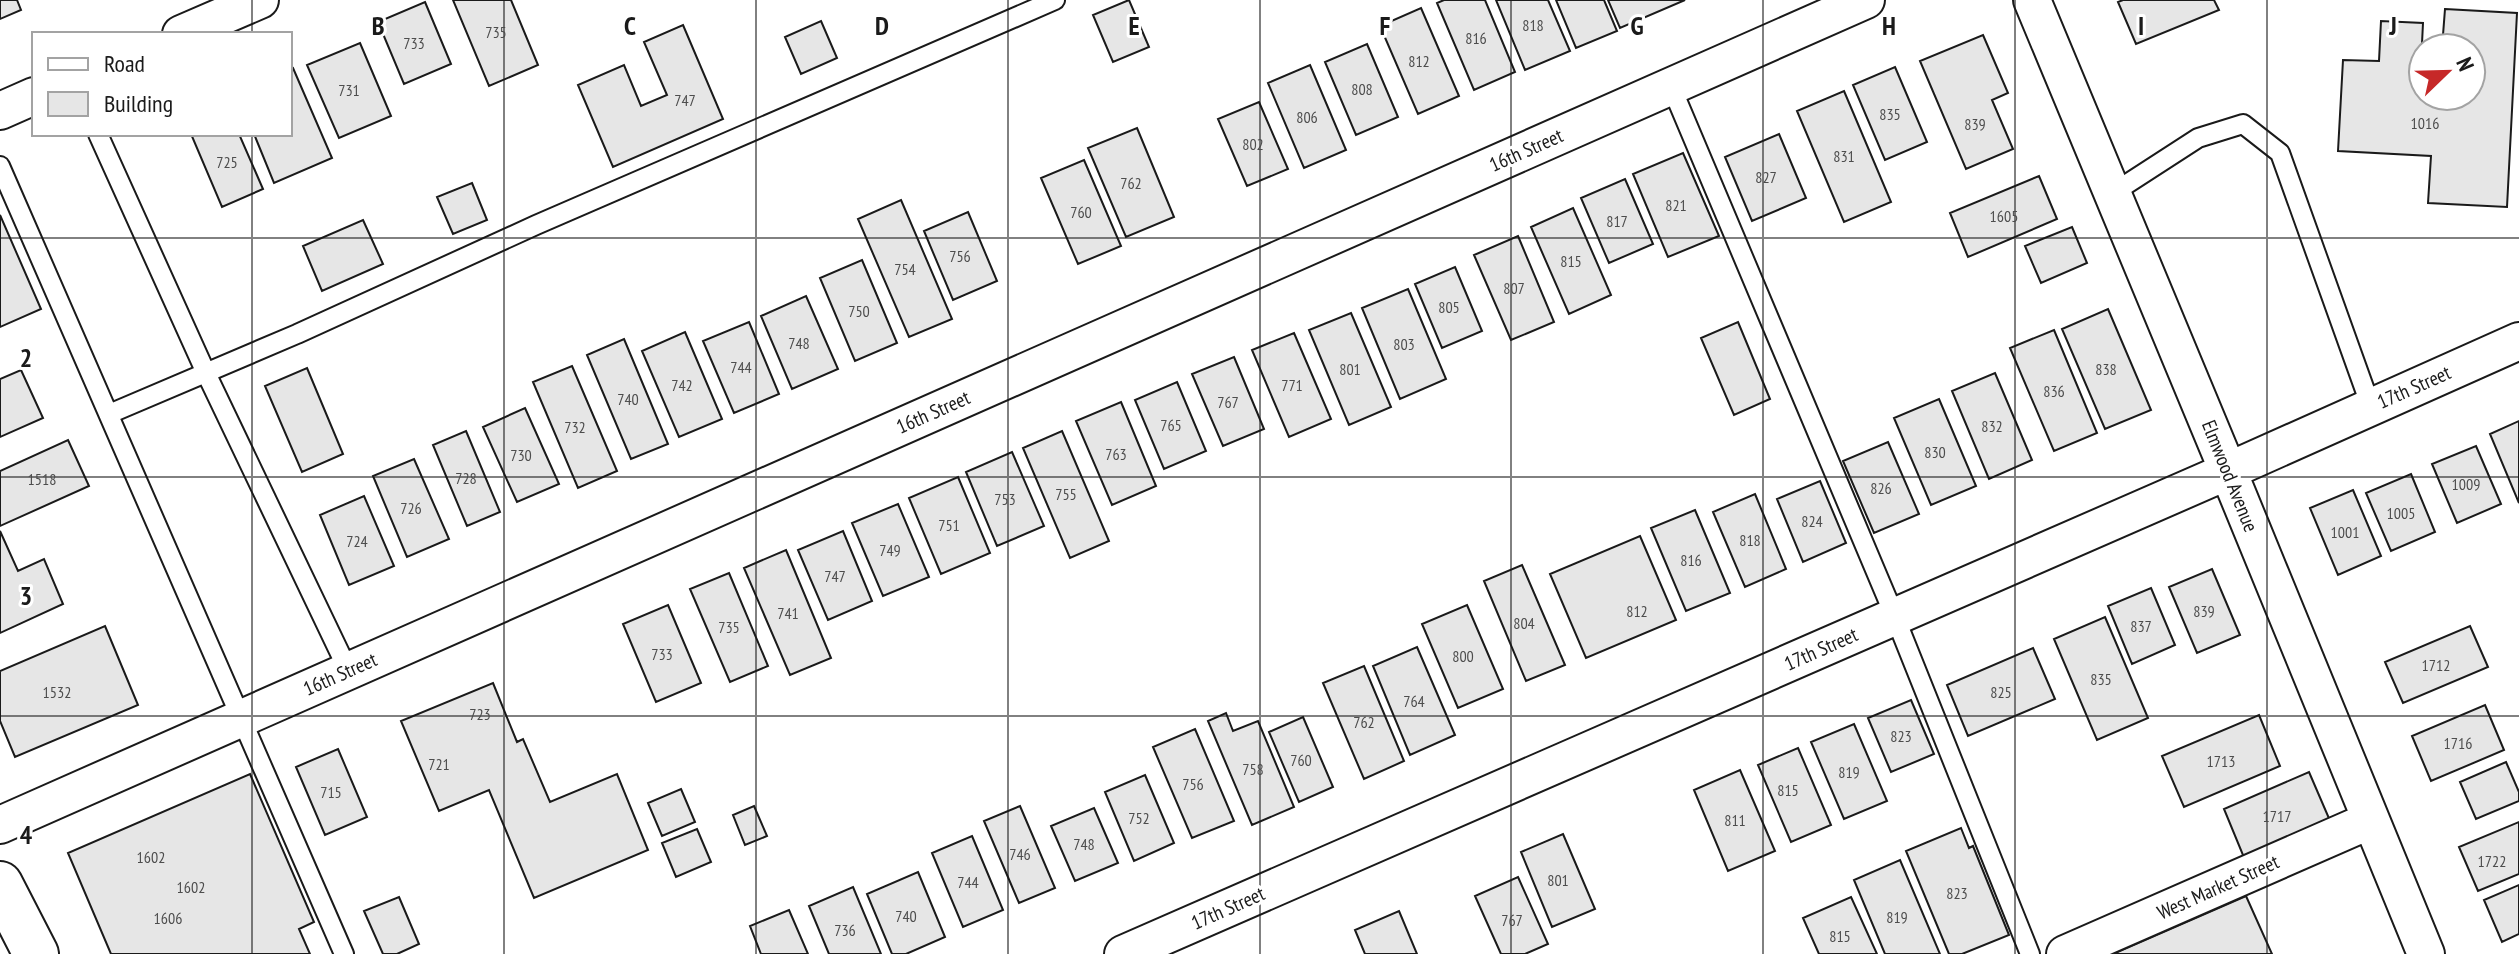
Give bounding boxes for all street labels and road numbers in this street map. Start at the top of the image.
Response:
street label: 16th Street [1485,122,1567,178]
street label: 17th Street [2373,359,2455,415]
street label: 16th Street [892,384,974,440]
street label: Elmwood Avenue [2196,416,2264,536]
street label: 17th Street [1780,621,1862,677]
street label: 16th Street [299,646,381,702]
street label: West Market Street [2153,848,2283,925]
street label: 17th Street [1187,880,1269,936]

